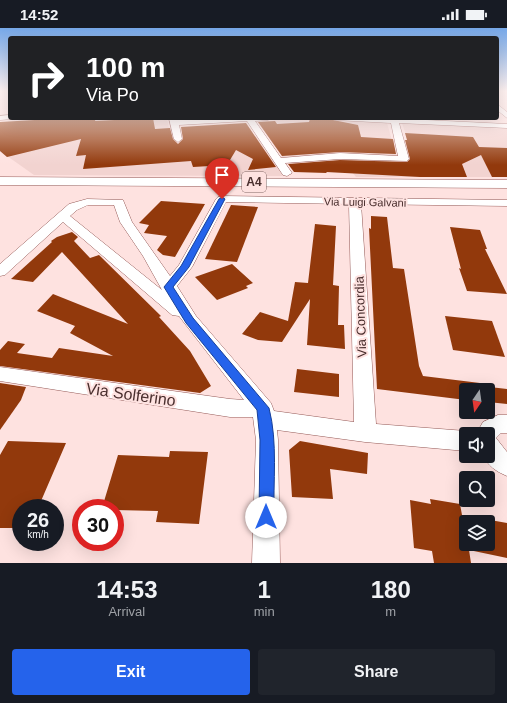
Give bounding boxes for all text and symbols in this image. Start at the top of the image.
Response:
text: 14:52 [20,6,58,23]
icon: right [20,52,72,104]
text: 100 m [86,52,165,83]
text: Via Po [86,85,139,105]
pin [205,158,239,199]
icon: arrive [211,164,233,186]
road number: A4 [242,172,266,192]
street label: Via Luigi Galvani [324,195,406,209]
street label: Via Concordia [352,275,369,358]
street label: Via Solferino [85,380,177,409]
north arrow [459,383,495,419]
map controls [459,383,495,551]
button: sound [459,427,495,463]
button: search [459,471,495,507]
position arrow [245,496,287,538]
speed limit sign: 30 [72,499,124,551]
text: 26 [27,509,49,531]
button: layers [459,515,495,551]
text: km/h [27,529,49,540]
text: 14:53 [96,576,158,603]
text: 1 [257,576,271,603]
text: 180 [371,576,411,603]
text: Arrival [108,604,145,619]
text: min [254,604,275,619]
text: m [385,604,396,619]
button: Exit [12,649,250,695]
button: Share [258,649,495,695]

